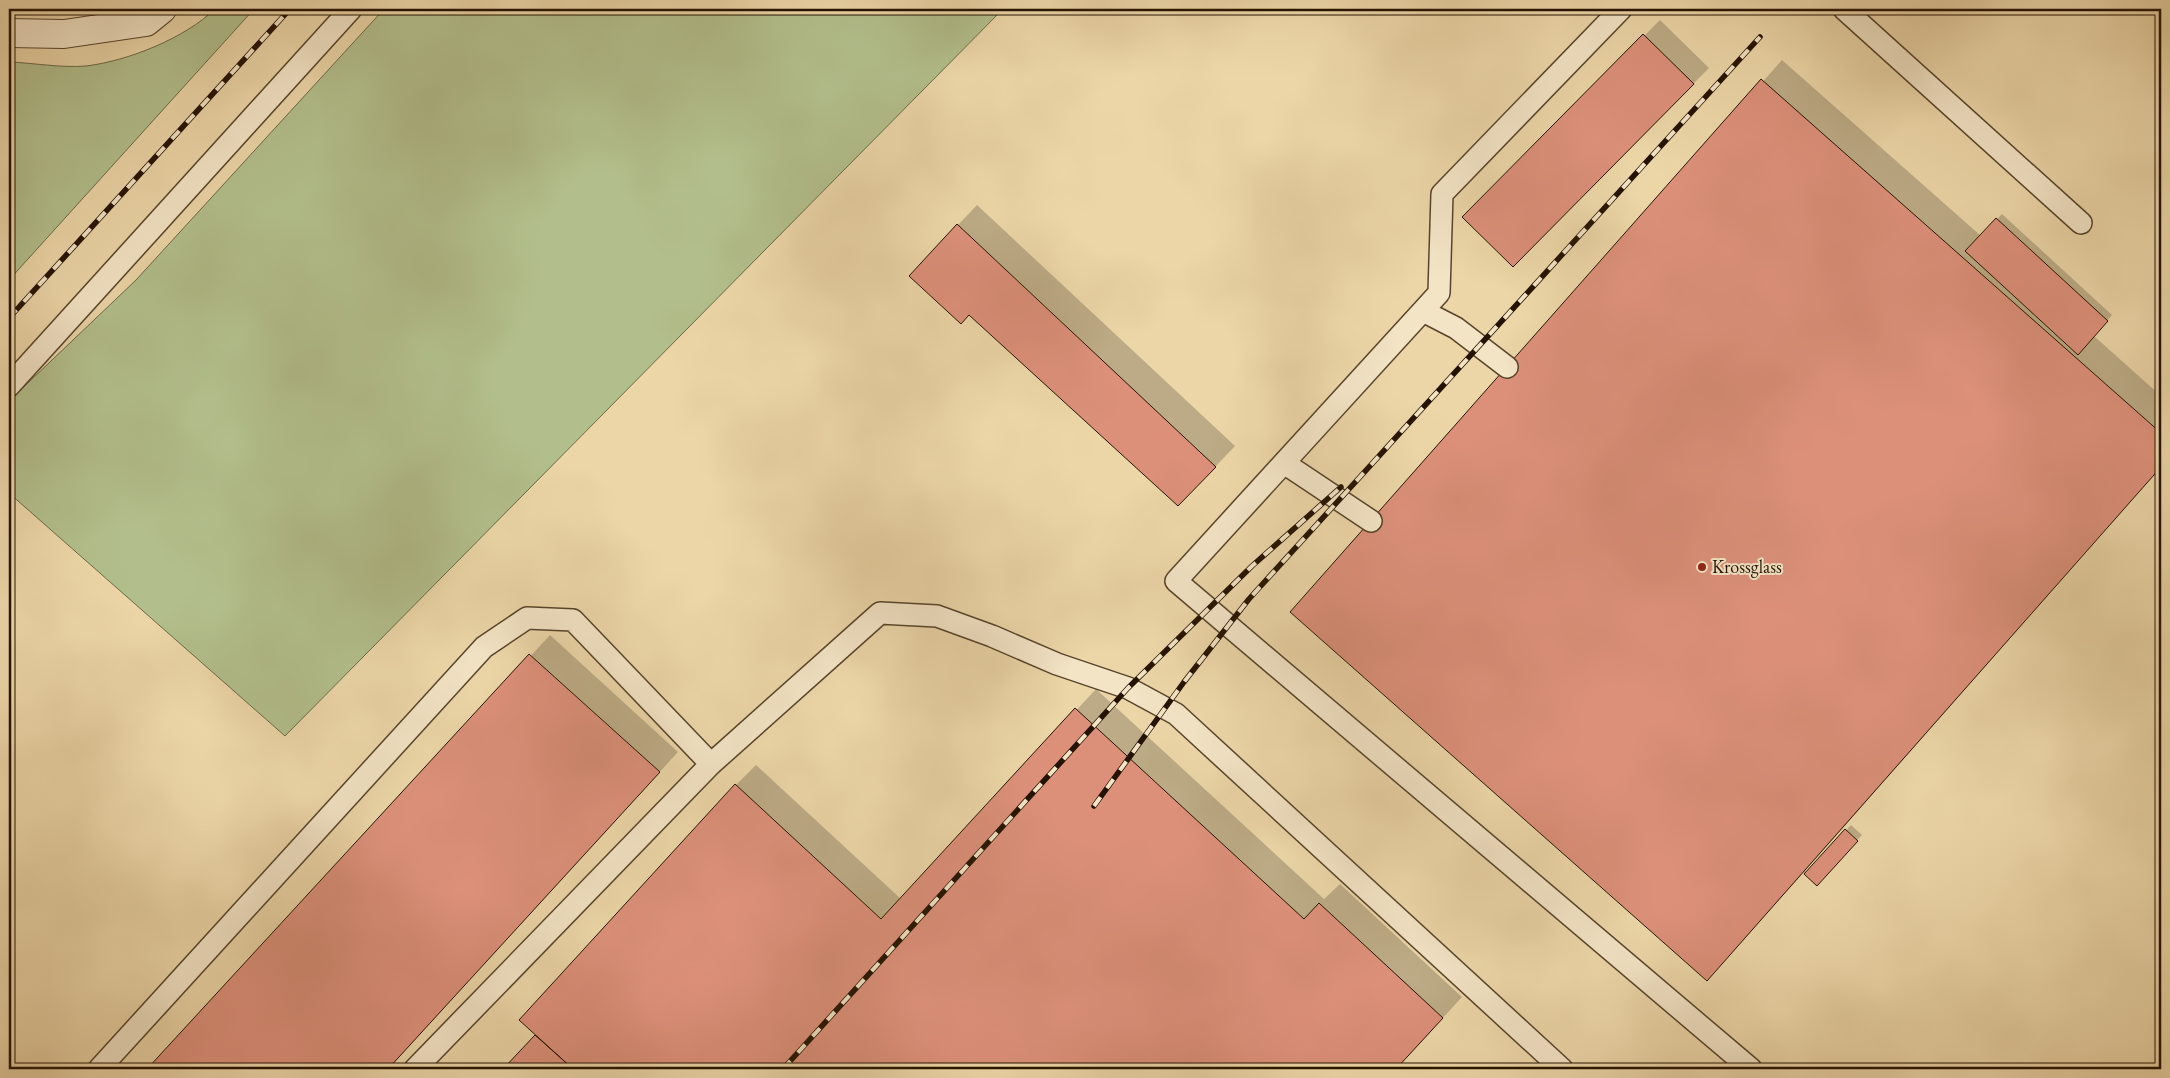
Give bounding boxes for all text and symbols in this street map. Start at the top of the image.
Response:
place label: Krossglass [1712,555,1782,578]
marker: Krossglass [1696,561,1708,573]

